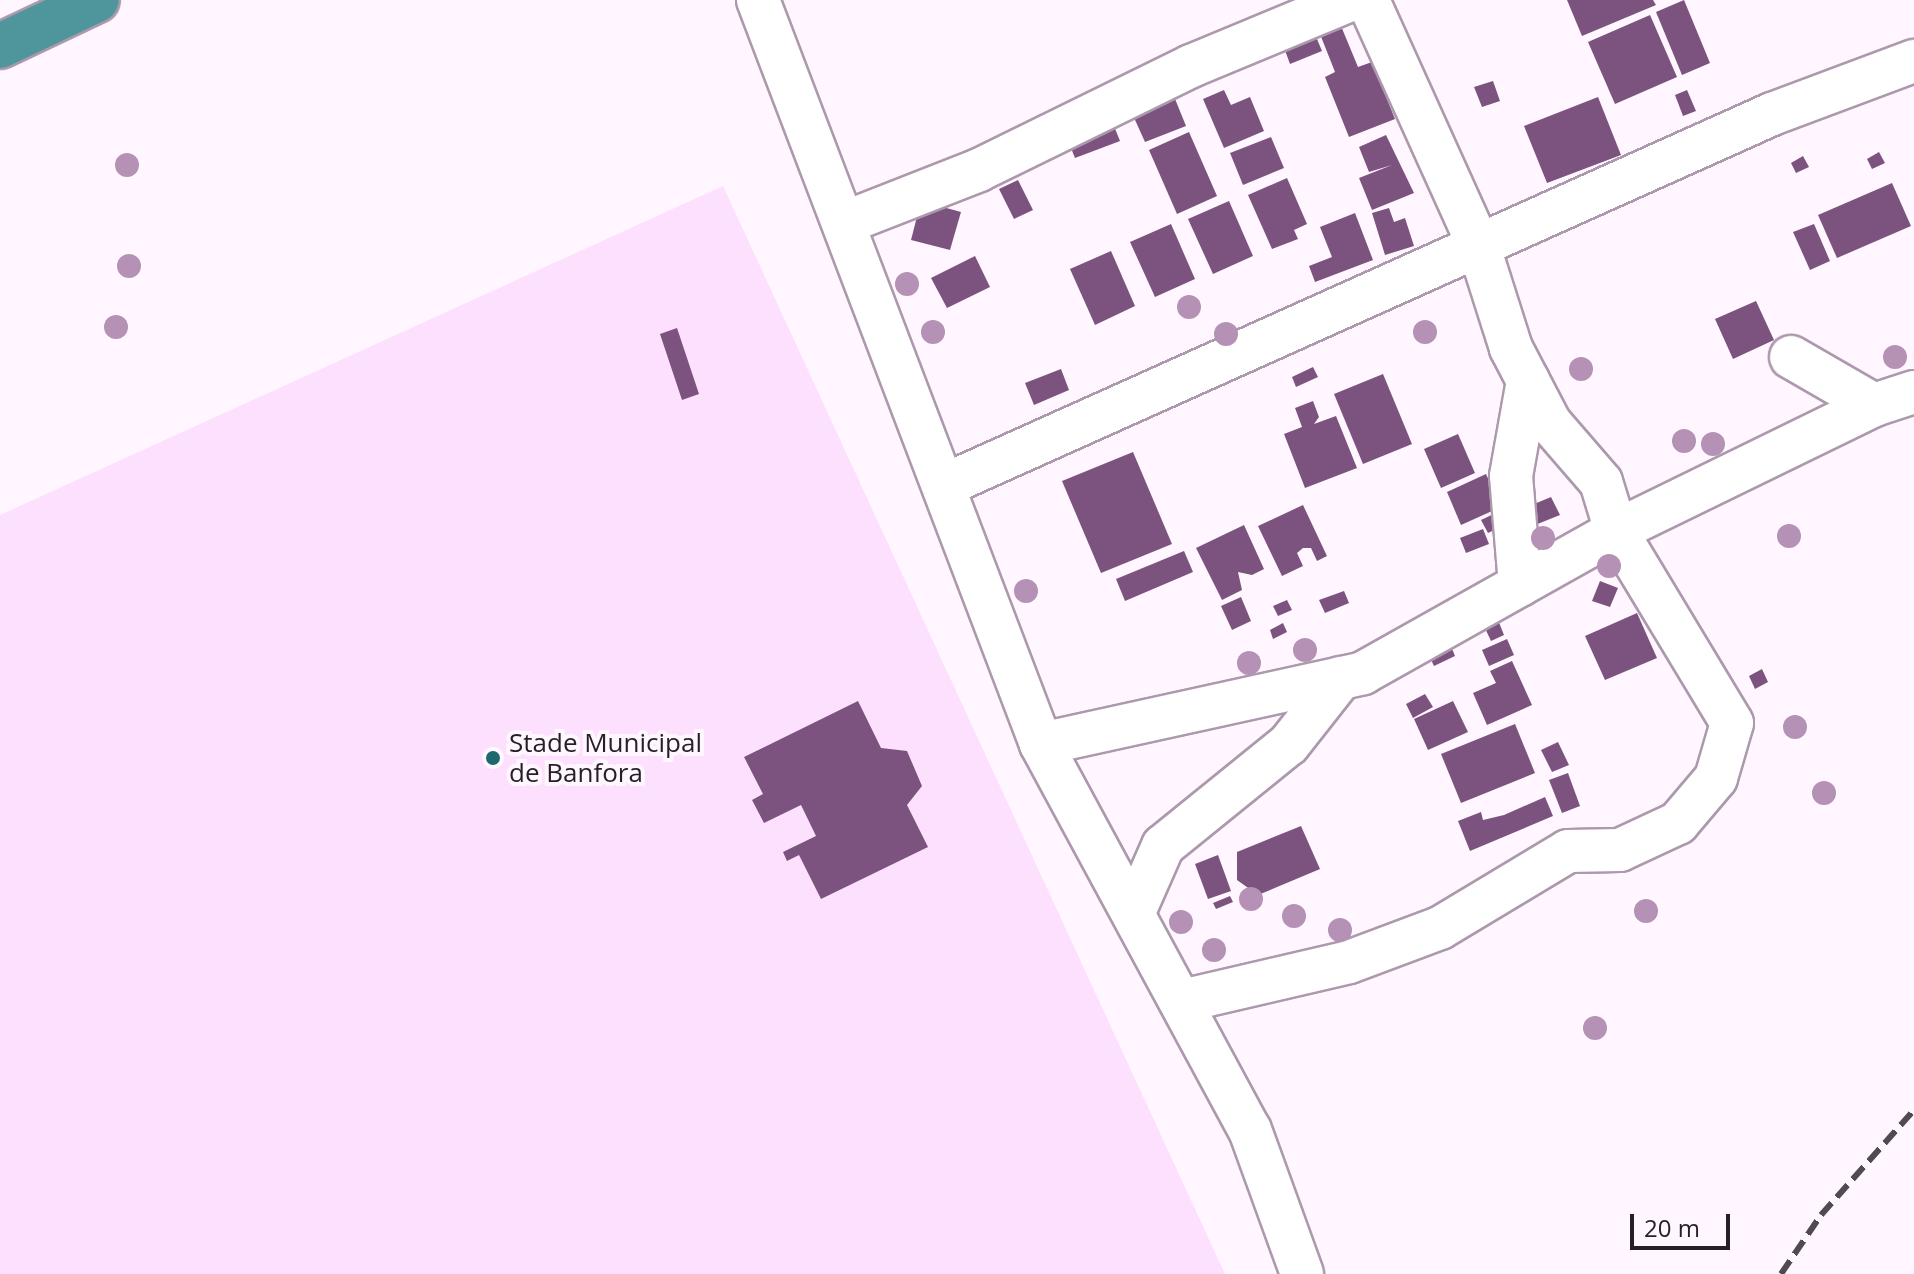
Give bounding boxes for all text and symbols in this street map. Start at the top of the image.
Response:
place label: Stade Municipal de Banfora [509,727,702,788]
marker: Stade Municipal de Banfora [484,749,502,767]
scale bar [1634,1198,1734,1248]
text: 20 m [1644,1211,1700,1244]

